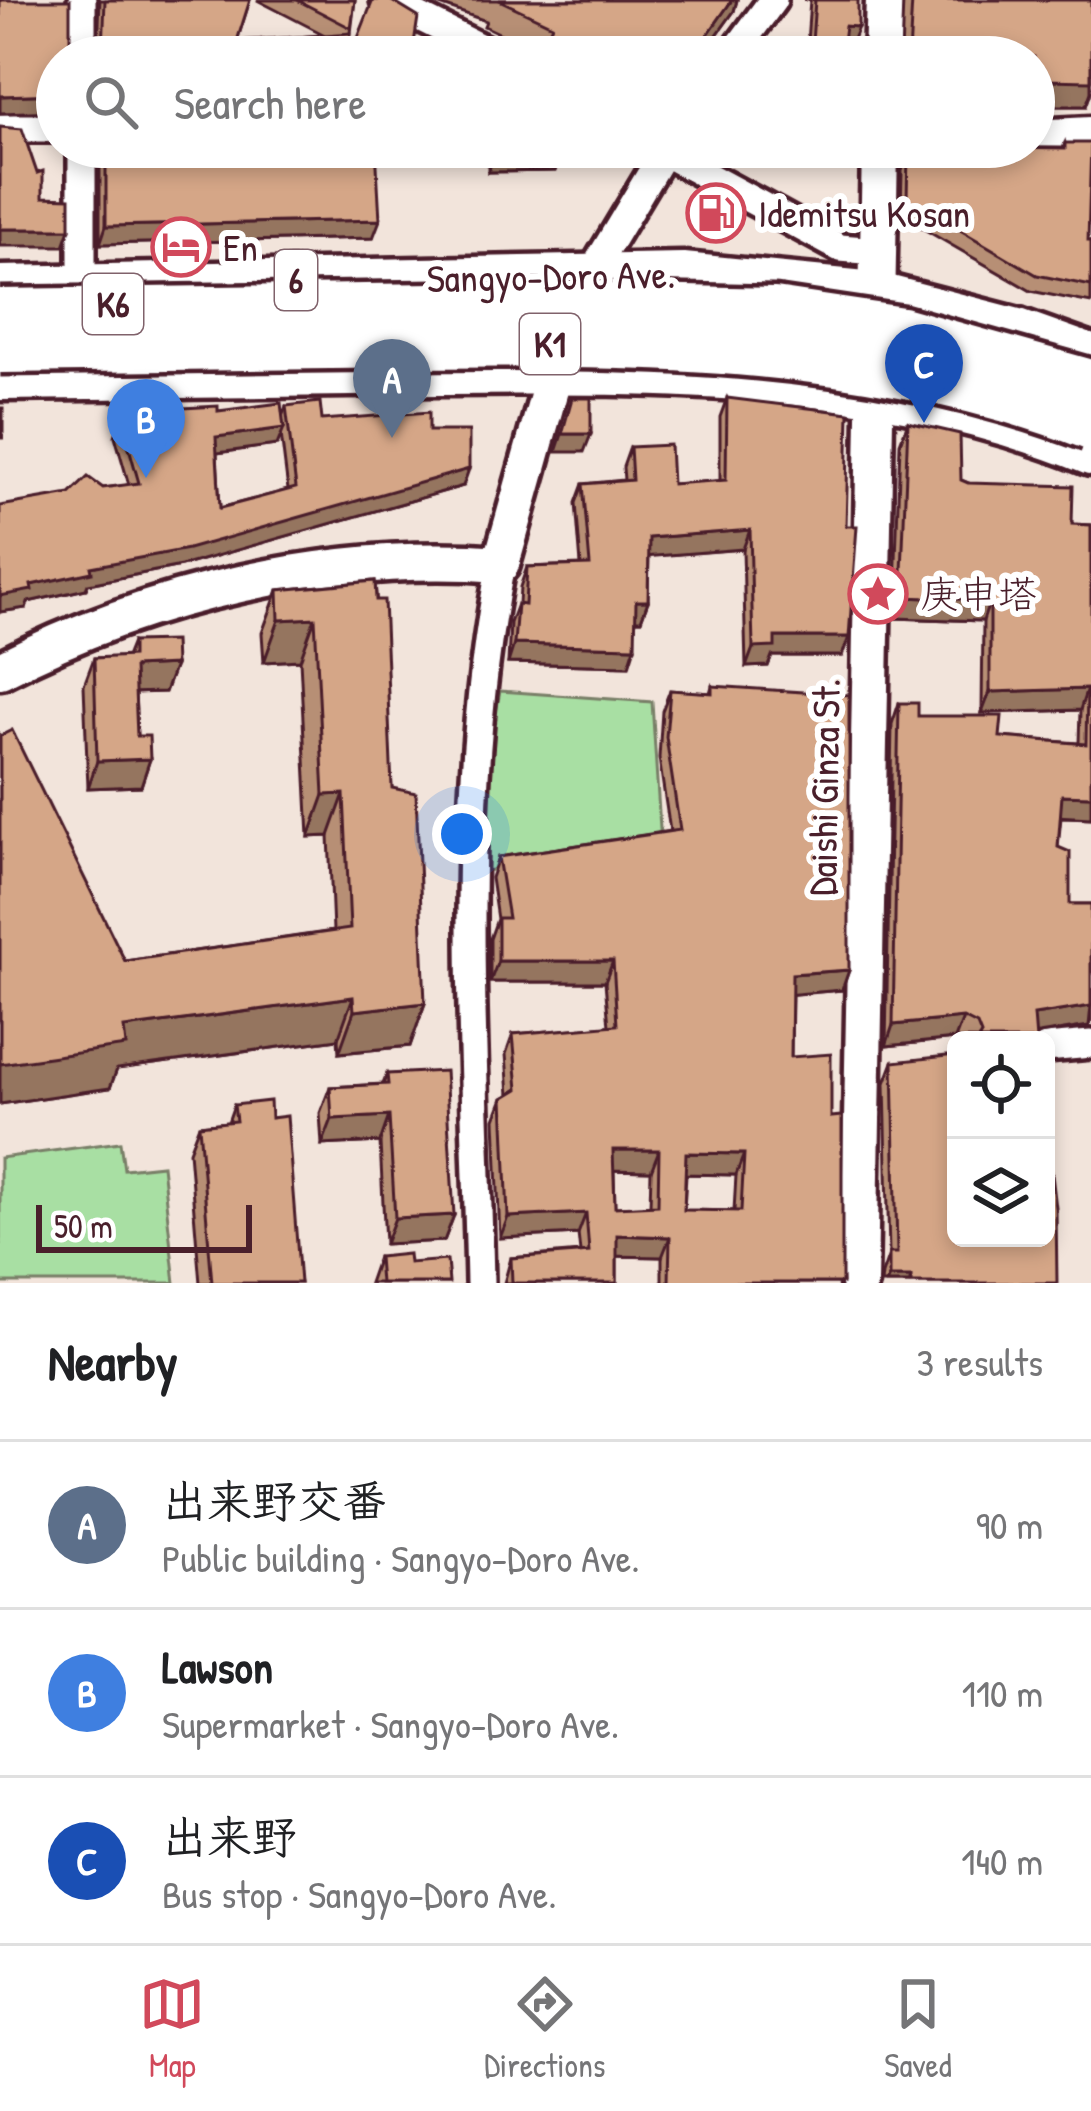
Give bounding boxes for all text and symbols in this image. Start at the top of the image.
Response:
search box [36,36,1055,168]
icon: search [78,69,144,135]
text: Search here [174,72,366,133]
fuel station icon: Idemitsu Kosan [685,182,747,244]
place label: Idemitsu Kosan [758,186,970,239]
hotel icon: En [150,216,212,278]
place label: En [223,220,258,273]
street label: Sangyo-Doro Ave. [426,247,676,304]
road number: 6 [275,250,317,310]
road number: K6 [83,274,143,334]
road number: K1 [520,314,580,374]
pin: C [885,324,963,423]
pin: A [353,339,431,438]
pin: B [107,379,185,478]
place icon: 庚申塔 [847,563,909,625]
place label: 庚申塔 [920,567,1037,620]
street label: Daishi Ginza St. [795,678,852,896]
your location [432,804,492,864]
map controls [947,1031,1055,1247]
button: locate [947,1031,1055,1139]
button: layers [947,1139,1055,1247]
scale bar [36,1199,252,1252]
text: 50 m [54,1204,113,1248]
text: Nearby [48,1327,178,1396]
text: 3 results [917,1335,1043,1388]
text: 出来野交番 [162,1470,387,1531]
text: A [77,1498,97,1551]
text: 90 m [976,1498,1043,1551]
text: Public building · Sangyo-Doro Ave. [162,1531,640,1584]
text: Lawson [162,1636,273,1697]
text: B [77,1666,97,1719]
text: 110 m [962,1666,1043,1719]
text: Supermarket · Sangyo-Doro Ave. [162,1697,619,1750]
text: 出来野 [162,1806,297,1867]
text: C [76,1834,98,1887]
text: 140 m [961,1834,1043,1887]
text: Bus stop · Sangyo-Doro Ave. [162,1867,557,1920]
tab: Map [139,1971,205,2087]
tab: Directions [484,1971,606,2087]
tab: Saved [884,1971,952,2087]

